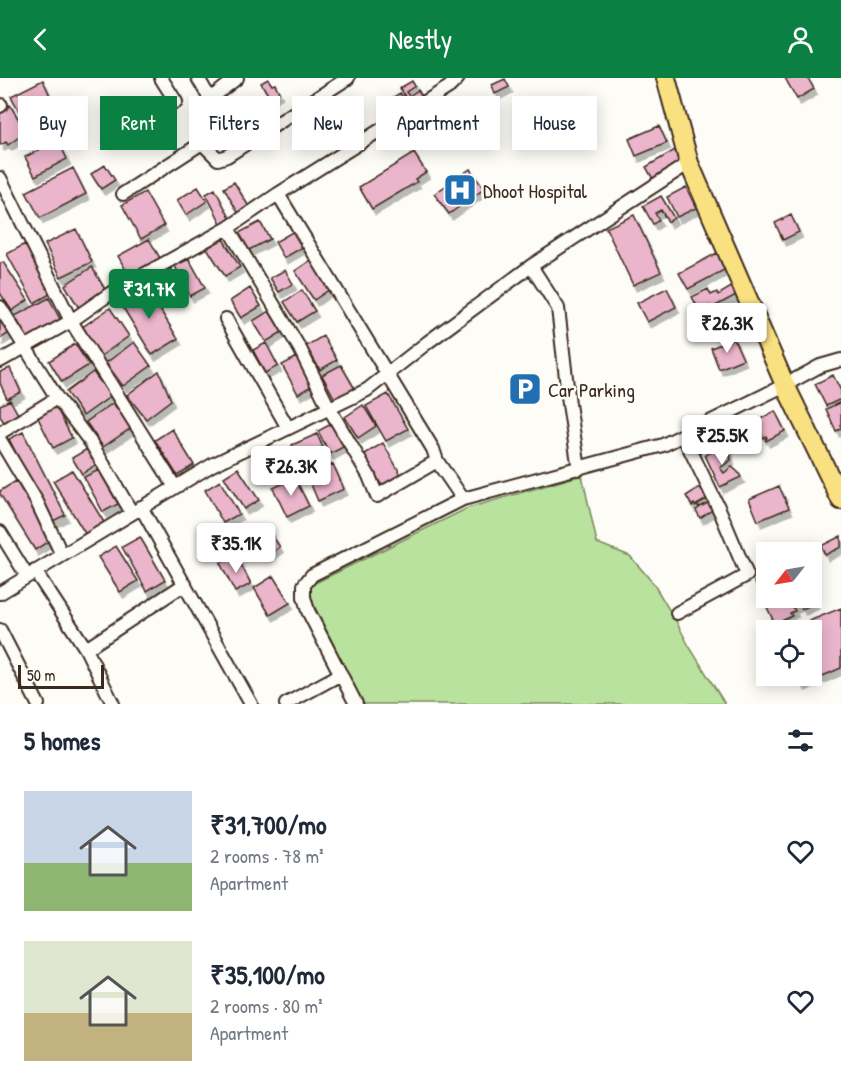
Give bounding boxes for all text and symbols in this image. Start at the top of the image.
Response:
text: Nestly [389,21,452,57]
icon: back [24,23,57,56]
icon: person [784,23,817,56]
chip: Buy [18,96,88,150]
chip: Rent [100,96,177,150]
chip: Filters [189,96,280,150]
chip: New [292,96,364,150]
chip: Apartment [376,96,500,150]
chip: House [512,96,597,150]
hospital icon: Dhoot Hospital [442,172,478,208]
place label: Dhoot Hospital [483,177,587,204]
pin: ₹31.7K [100,269,198,320]
text: ₹31.7K [123,275,175,302]
pin: ₹26.3K [678,303,776,354]
text: ₹26.3K [701,309,753,336]
parking icon: Car Parking [507,371,543,407]
place label: Car Parking [548,376,635,403]
pin: ₹25.5K [673,415,771,466]
text: ₹25.5K [696,421,748,448]
pin: ₹26.3K [242,446,340,497]
text: ₹26.3K [265,452,317,479]
pin: ₹35.1K [187,523,285,574]
text: ₹35.1K [211,529,261,556]
north arrow [756,542,822,608]
map controls [756,542,822,686]
button: locate [756,620,822,686]
scale bar [18,662,104,690]
text: 50 m [27,664,56,686]
text: 5 homes [24,723,100,758]
icon: filters [784,724,817,757]
text: ₹31,700/mo [210,807,327,842]
icon: home [72,815,144,887]
icon: heart [784,835,817,868]
text: 2 rooms · 78 m² [210,842,324,869]
text: Apartment [210,869,288,896]
text: ₹35,100/mo [210,957,325,992]
icon: home [72,965,144,1037]
icon: heart [784,985,817,1018]
text: 2 rooms · 80 m² [210,992,323,1019]
text: Apartment [210,1019,288,1046]

